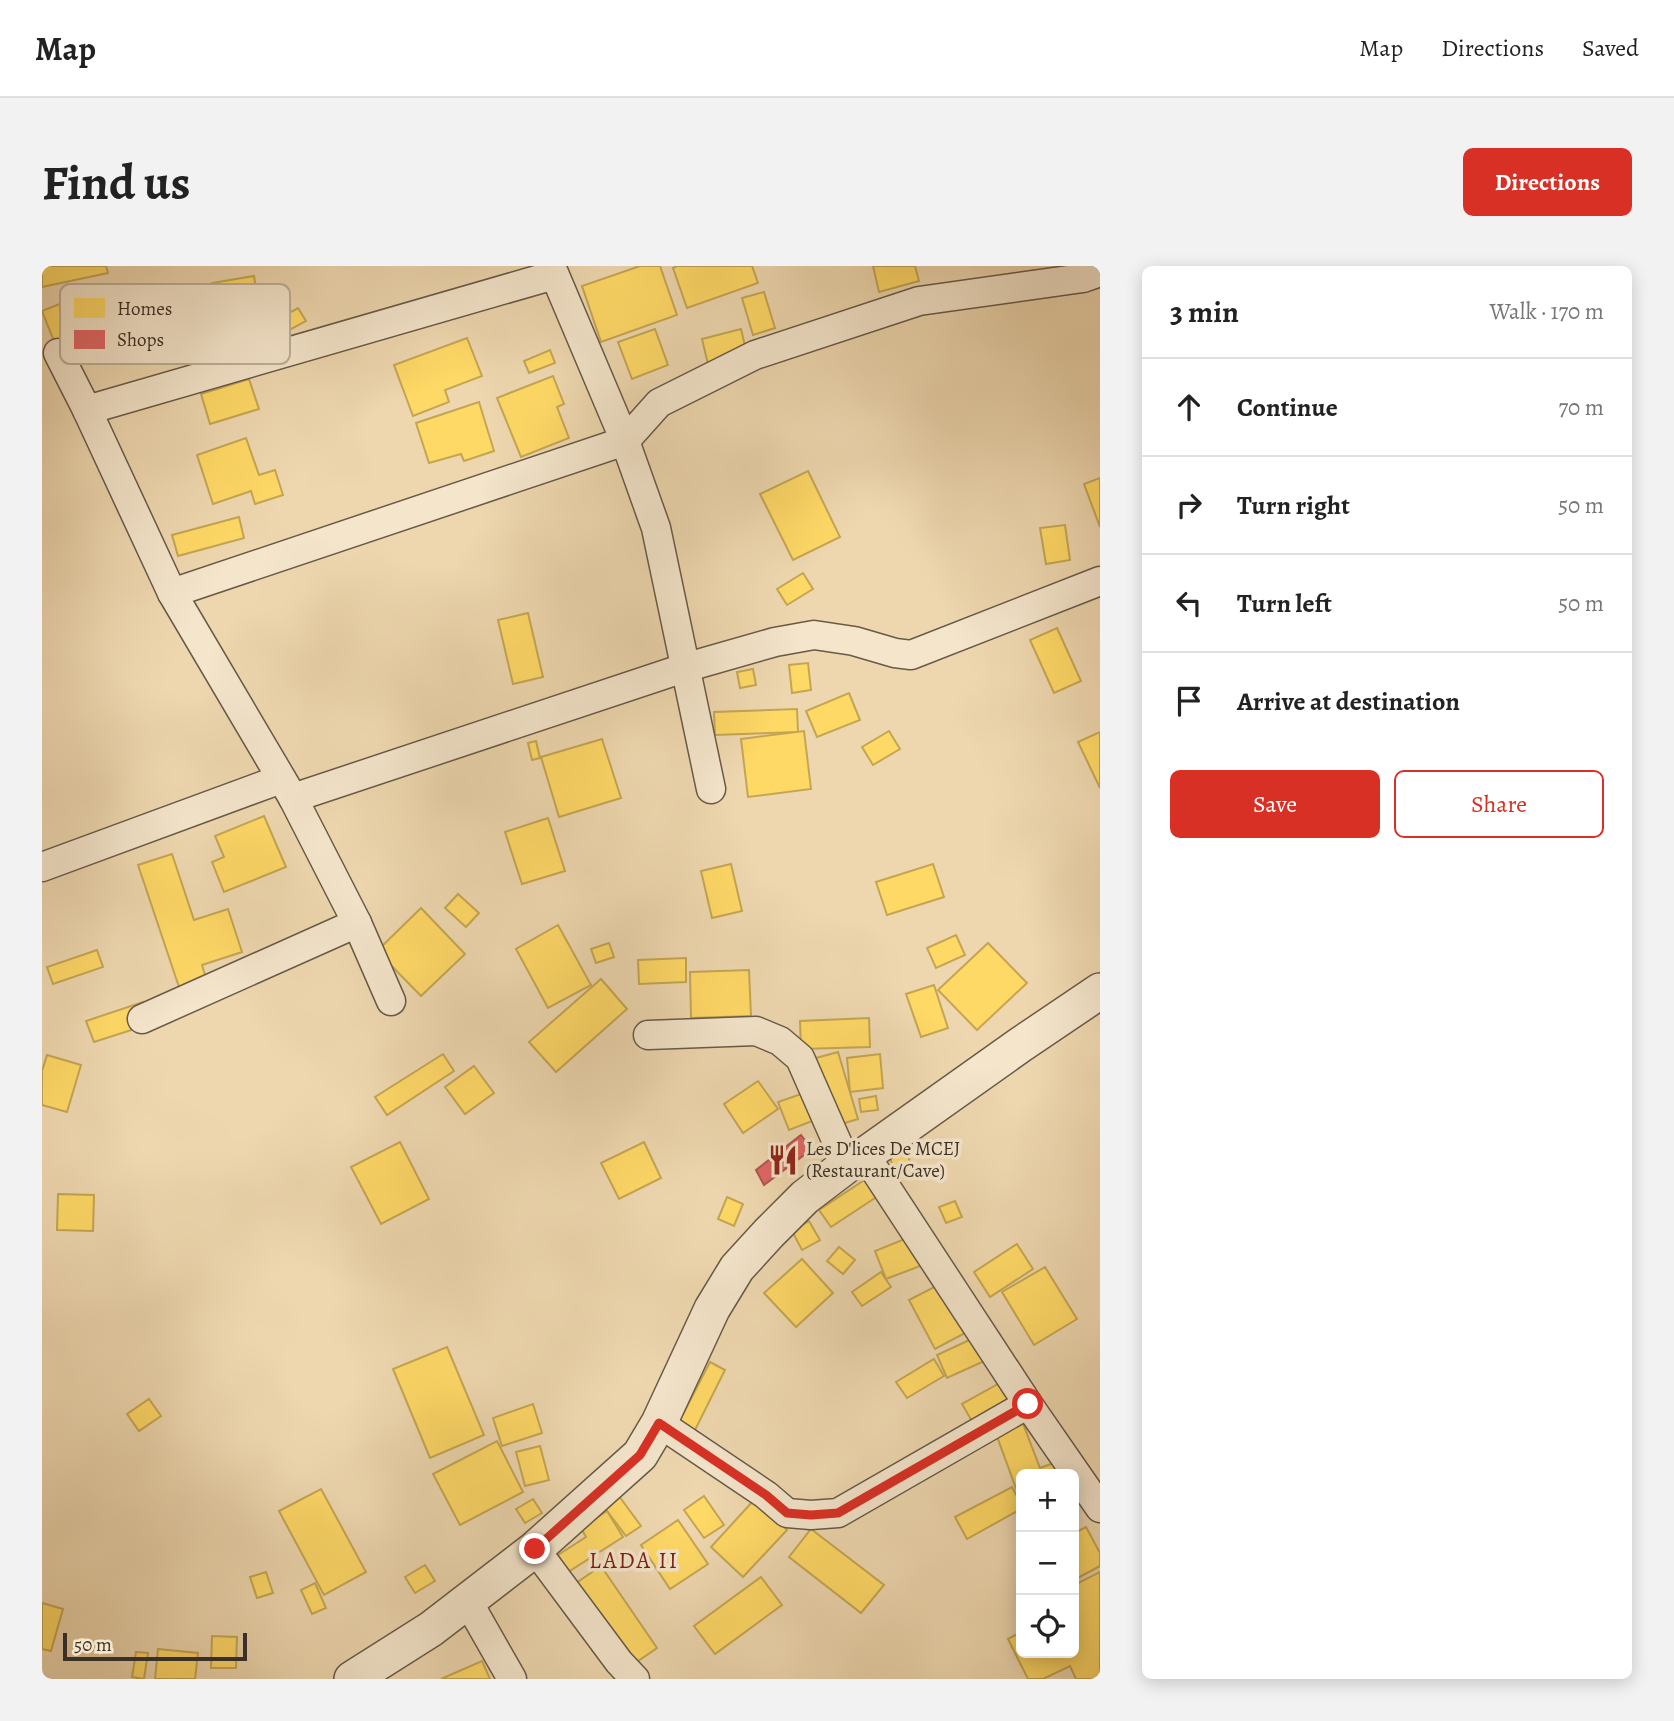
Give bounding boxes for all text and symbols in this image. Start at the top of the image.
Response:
text: Map [35,26,96,71]
text: Map [1359,32,1403,64]
text: Directions [1441,32,1544,64]
text: Saved [1582,32,1639,64]
button: Directions [1463,148,1632,216]
text: Find us [42,149,190,216]
legend [60,284,290,364]
text: 3 min [1170,292,1239,332]
text: Homes [117,296,172,322]
text: Walk · 170 m [1490,296,1604,327]
text: Shops [117,327,164,353]
icon: ahead [1170,388,1208,426]
text: Continue [1237,390,1338,425]
text: 70 m [1558,392,1604,423]
icon: right [1170,486,1208,524]
text: Turn right [1237,488,1350,523]
text: 50 m [1558,490,1604,521]
icon: left [1170,584,1208,622]
text: Turn left [1237,586,1332,621]
text: 50 m [1558,588,1604,619]
icon: arrive [1170,682,1208,720]
text: Arrive at destination [1237,684,1460,719]
button: Save [1170,770,1380,838]
button: Share [1394,770,1604,838]
place label: Les D'lices De MCEJ (Restaurant/Cave) [806,1136,960,1184]
restaurant icon: Les D'lices De MCEJ (Restaurant/Cave) [766,1143,800,1177]
route start [1012,1388,1043,1419]
map controls [1016,1469,1079,1658]
button: + [1016,1469,1079,1532]
button: − [1016,1532,1079,1595]
route end [519,1533,550,1564]
district label: LADA II [589,1545,679,1576]
button: locate [1016,1595,1079,1658]
scale bar [63,1630,247,1662]
text: 50 m [74,1632,112,1658]

